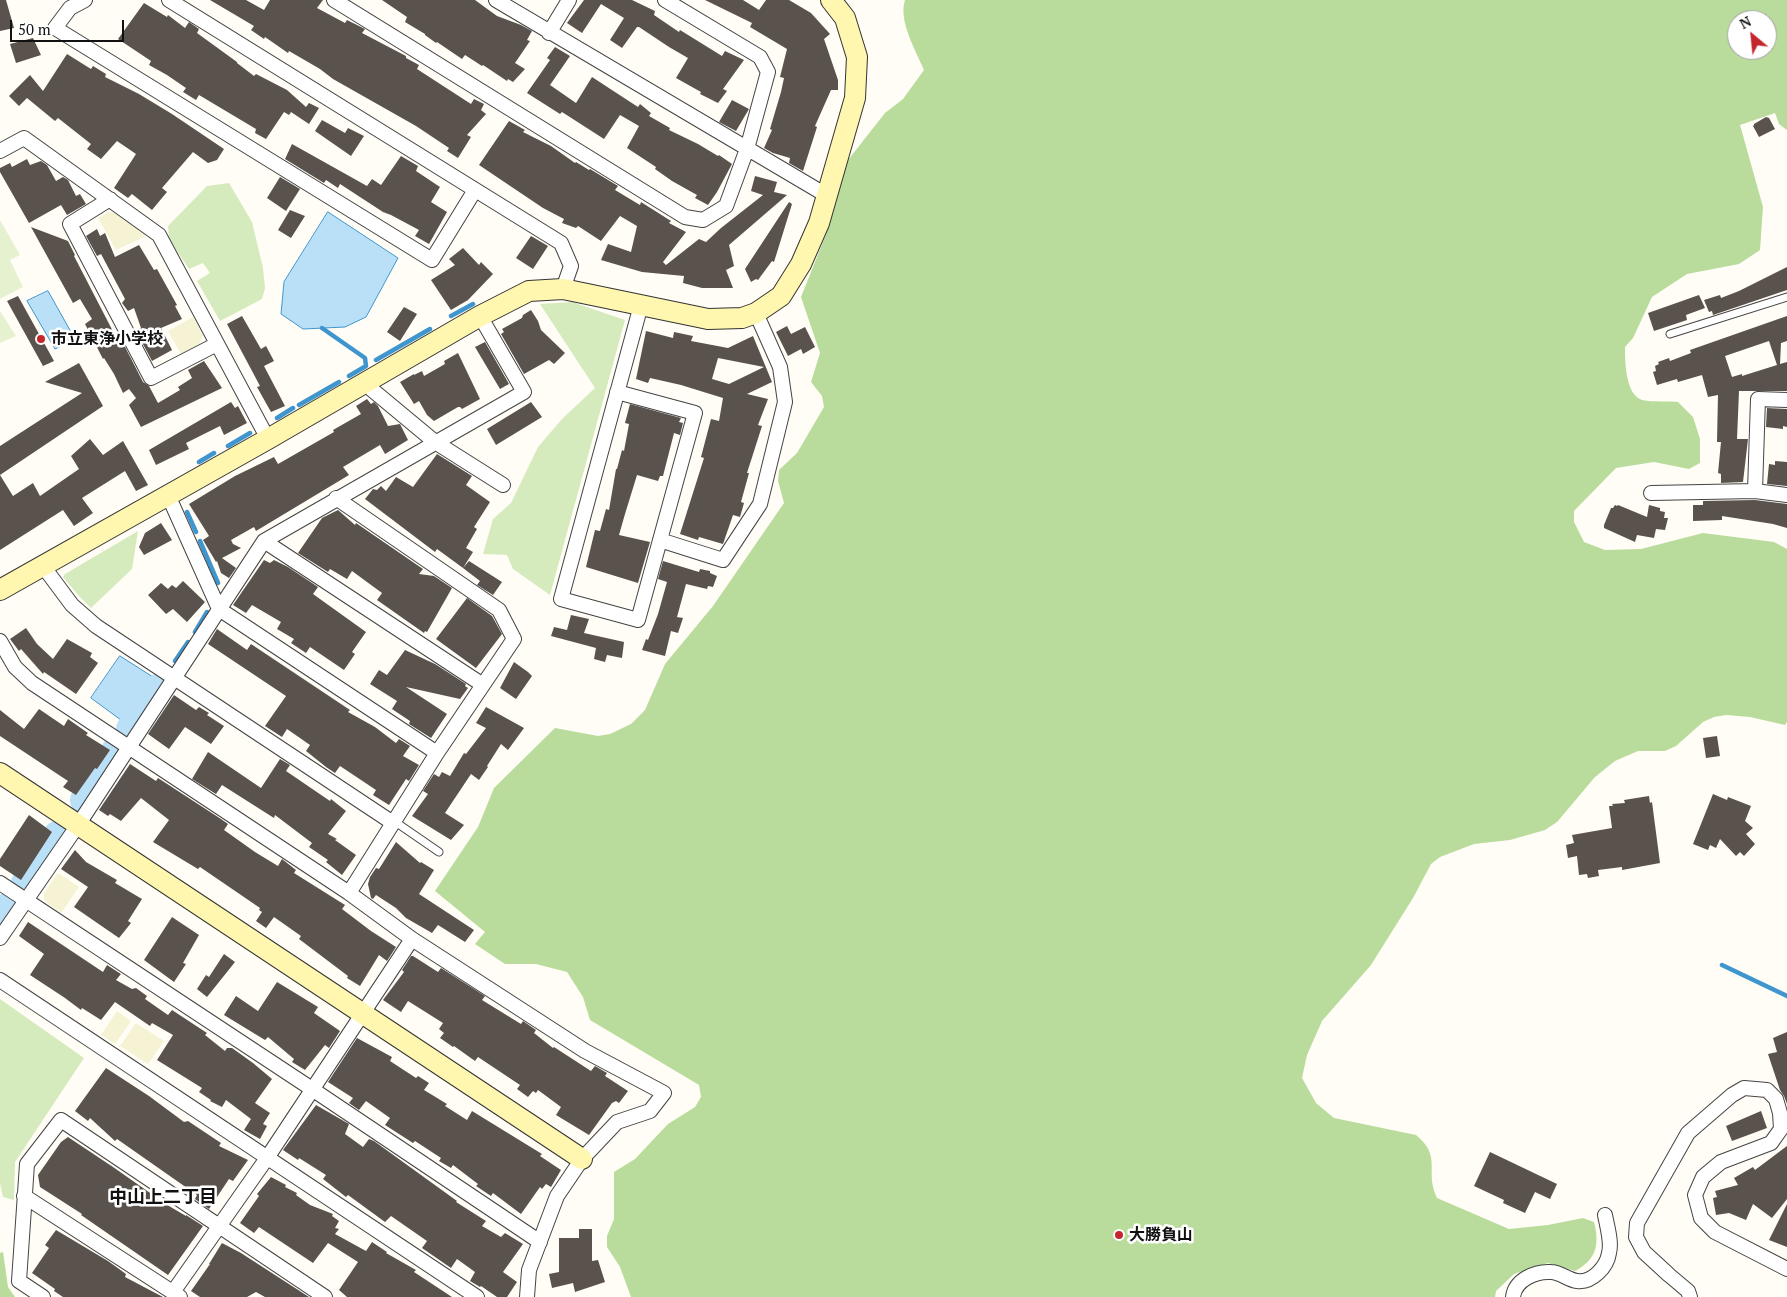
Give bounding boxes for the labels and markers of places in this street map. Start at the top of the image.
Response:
place label: 市立東浄小学校 [51,329,163,349]
marker: 市立東浄小学校 [35,333,47,345]
place label: 大勝負山 [1129,1225,1193,1245]
marker: 大勝負山 [1113,1229,1125,1241]

